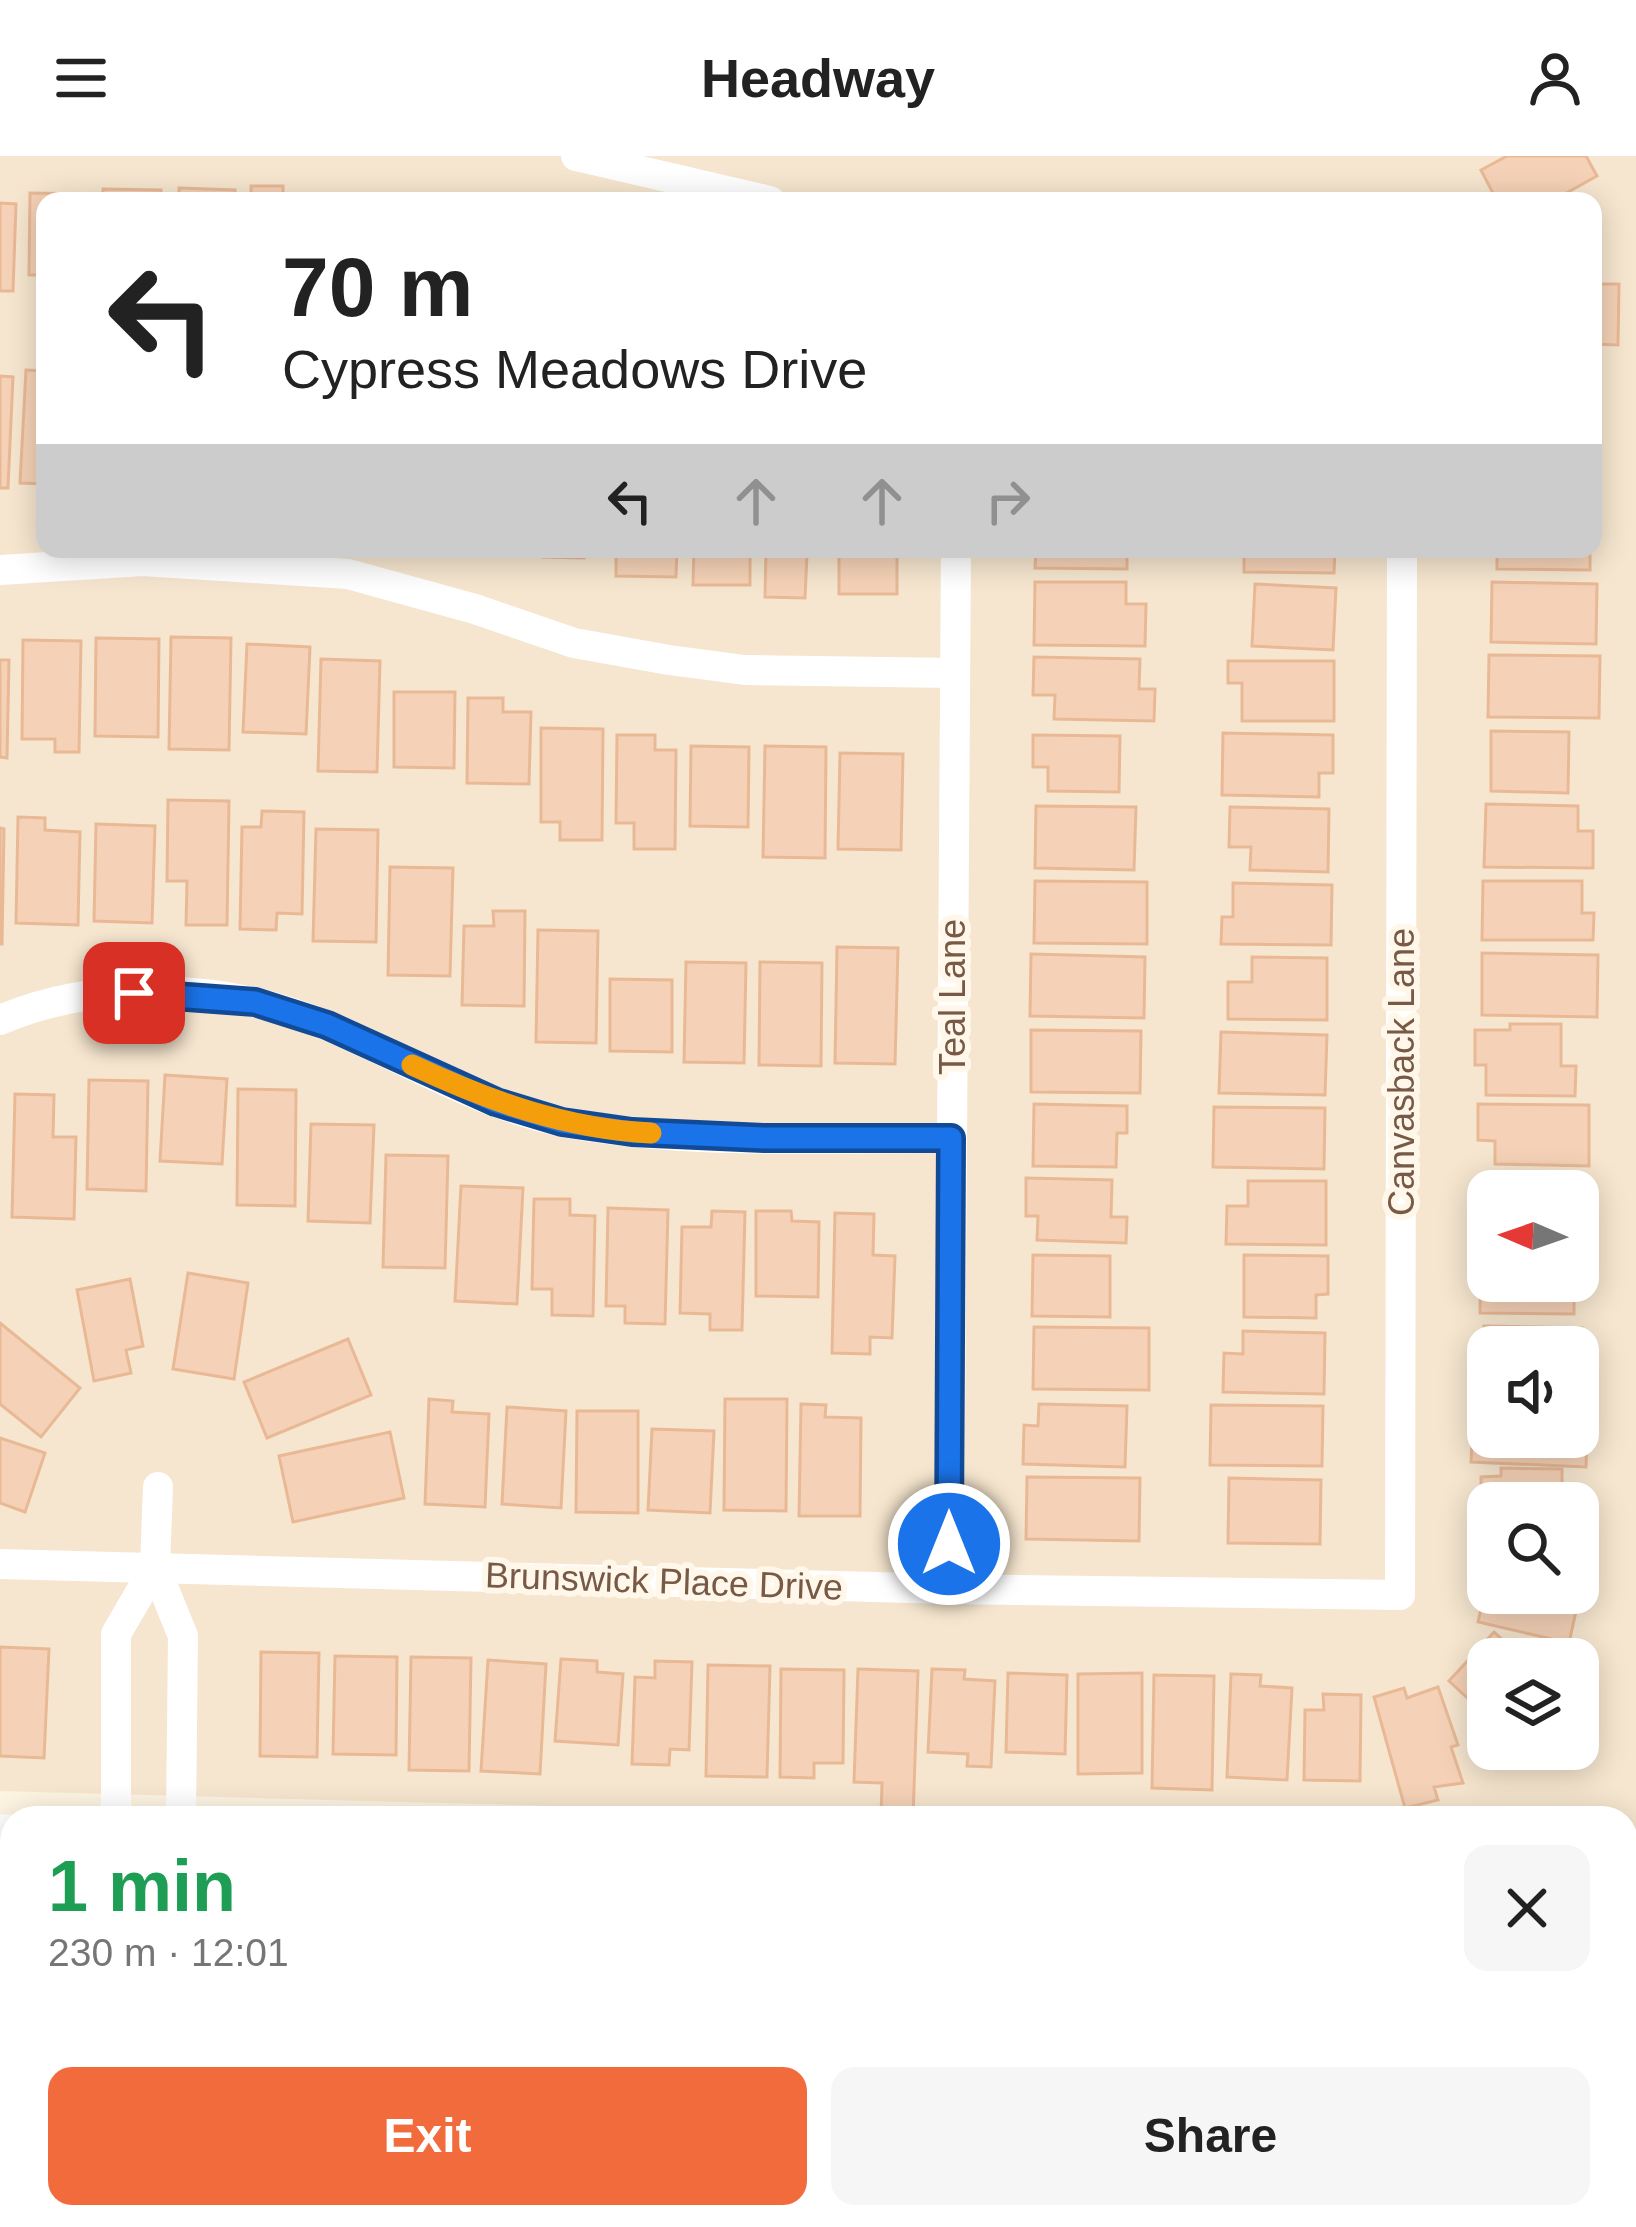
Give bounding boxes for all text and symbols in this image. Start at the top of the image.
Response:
icon: menu [48,45,114,111]
icon: person [1522,45,1588,111]
text: Headway [701,48,935,108]
icon: left [84,240,240,396]
text: 70 m [282,240,473,334]
text: Cypress Meadows Drive [282,339,867,399]
icon: left [597,468,663,534]
icon: ahead [723,468,789,534]
icon: ahead [849,468,915,534]
icon: right [975,468,1041,534]
street label: Teal Lane [932,919,973,1075]
street label: Canvasback Lane [1381,928,1422,1216]
pin [83,942,185,1044]
icon: arrive [101,960,167,1026]
north arrow [1467,1170,1599,1302]
map controls [1467,1170,1599,1770]
button: sound [1467,1326,1599,1458]
position arrow [886,1481,1012,1607]
button: search [1467,1482,1599,1614]
street label: Brunswick Place Drive [484,1554,844,1608]
button: layers [1467,1638,1599,1770]
button: close [1464,1845,1590,1971]
text: 1 min [48,1846,236,1926]
text: 230 m · 12:01 [48,1931,289,1974]
button: Exit [48,2067,807,2205]
button: Share [831,2067,1590,2205]

